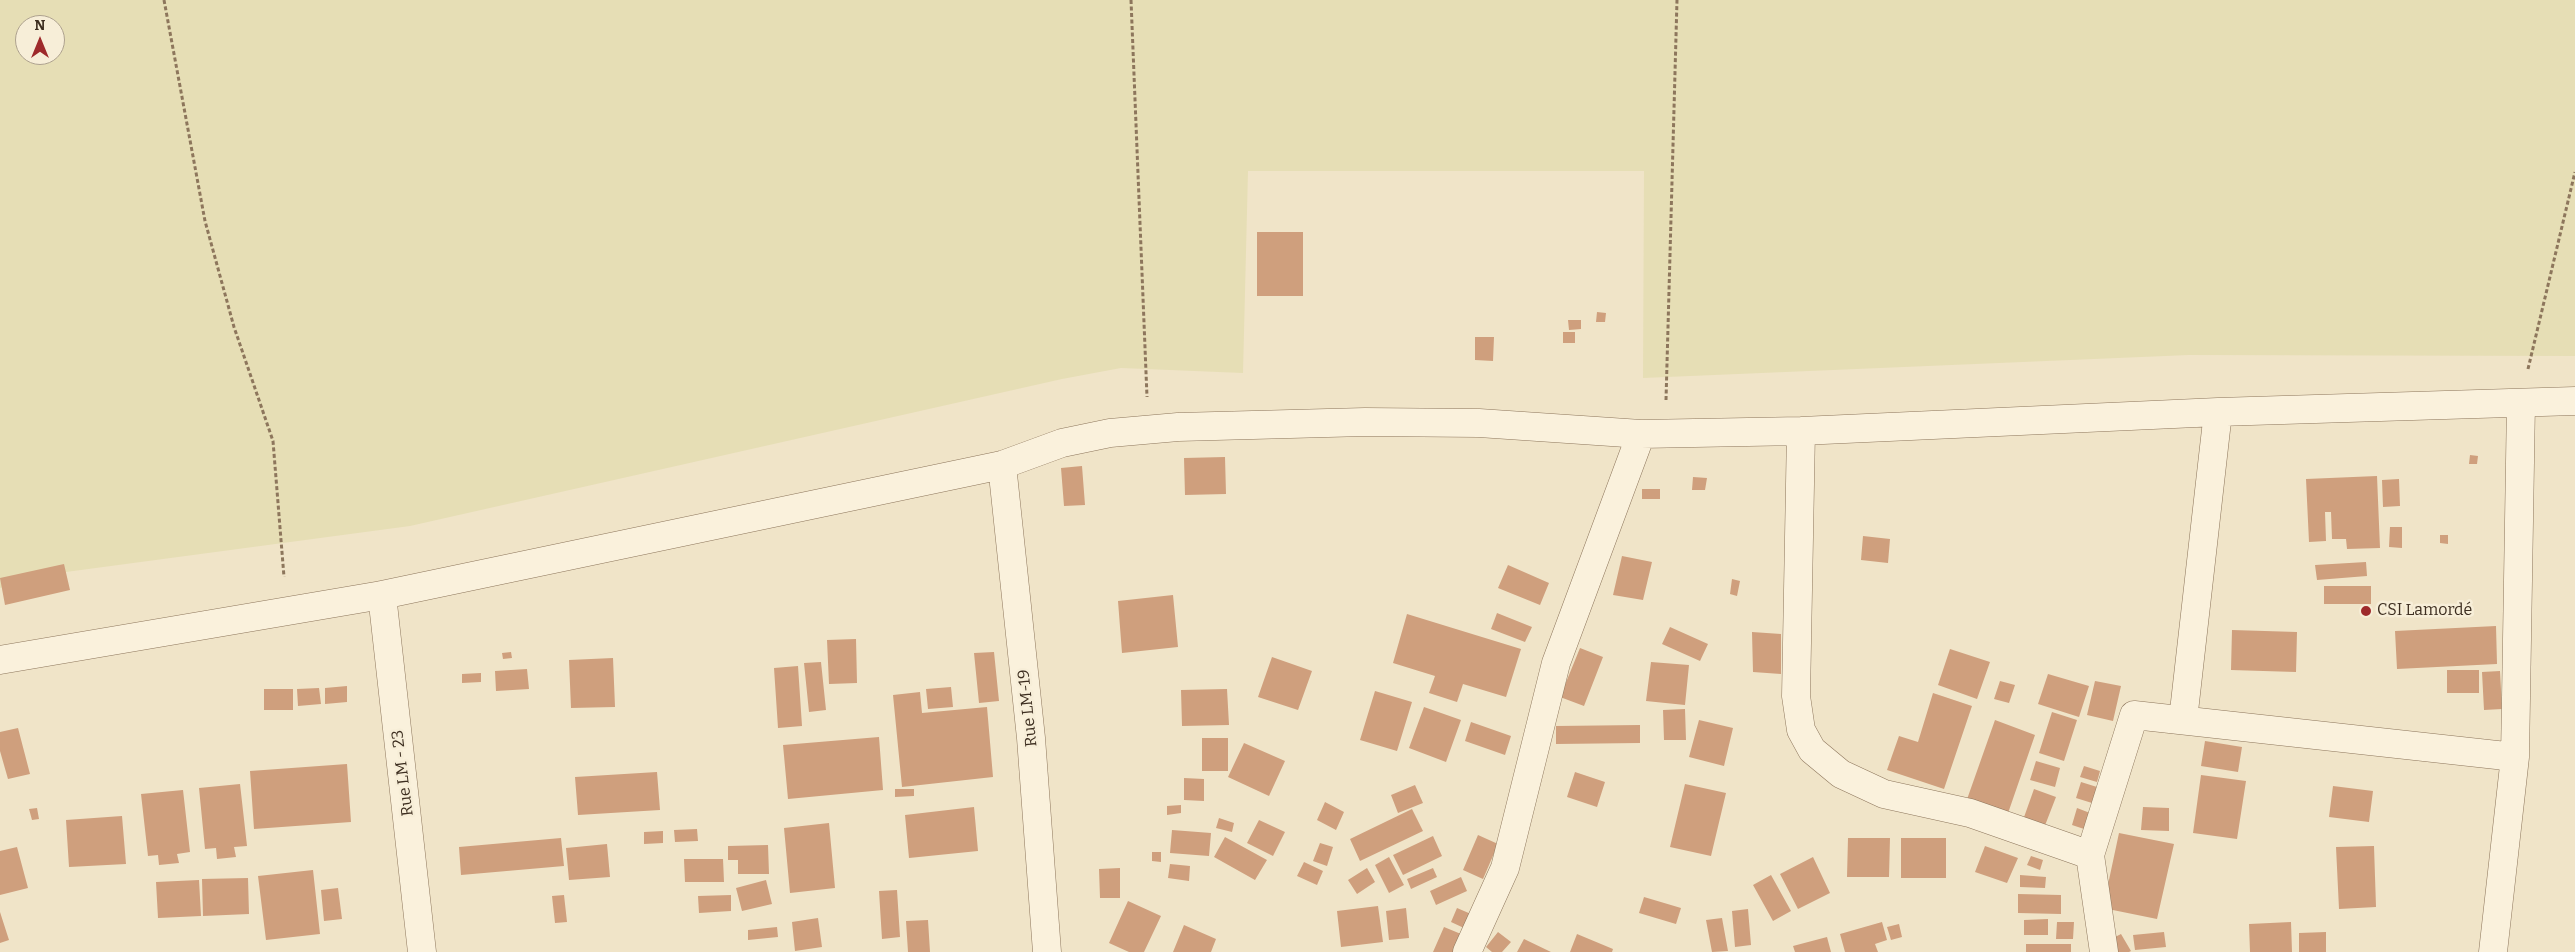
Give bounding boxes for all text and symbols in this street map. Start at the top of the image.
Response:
north arrow [15,15,65,65]
text: N [35,17,45,34]
place label: CSI Lamordé [2377,601,2472,621]
marker: CSI Lamordé [2359,604,2373,618]
street label: Rue LM-19 [1014,668,1042,748]
street label: Rue LM - 23 [388,729,418,817]

